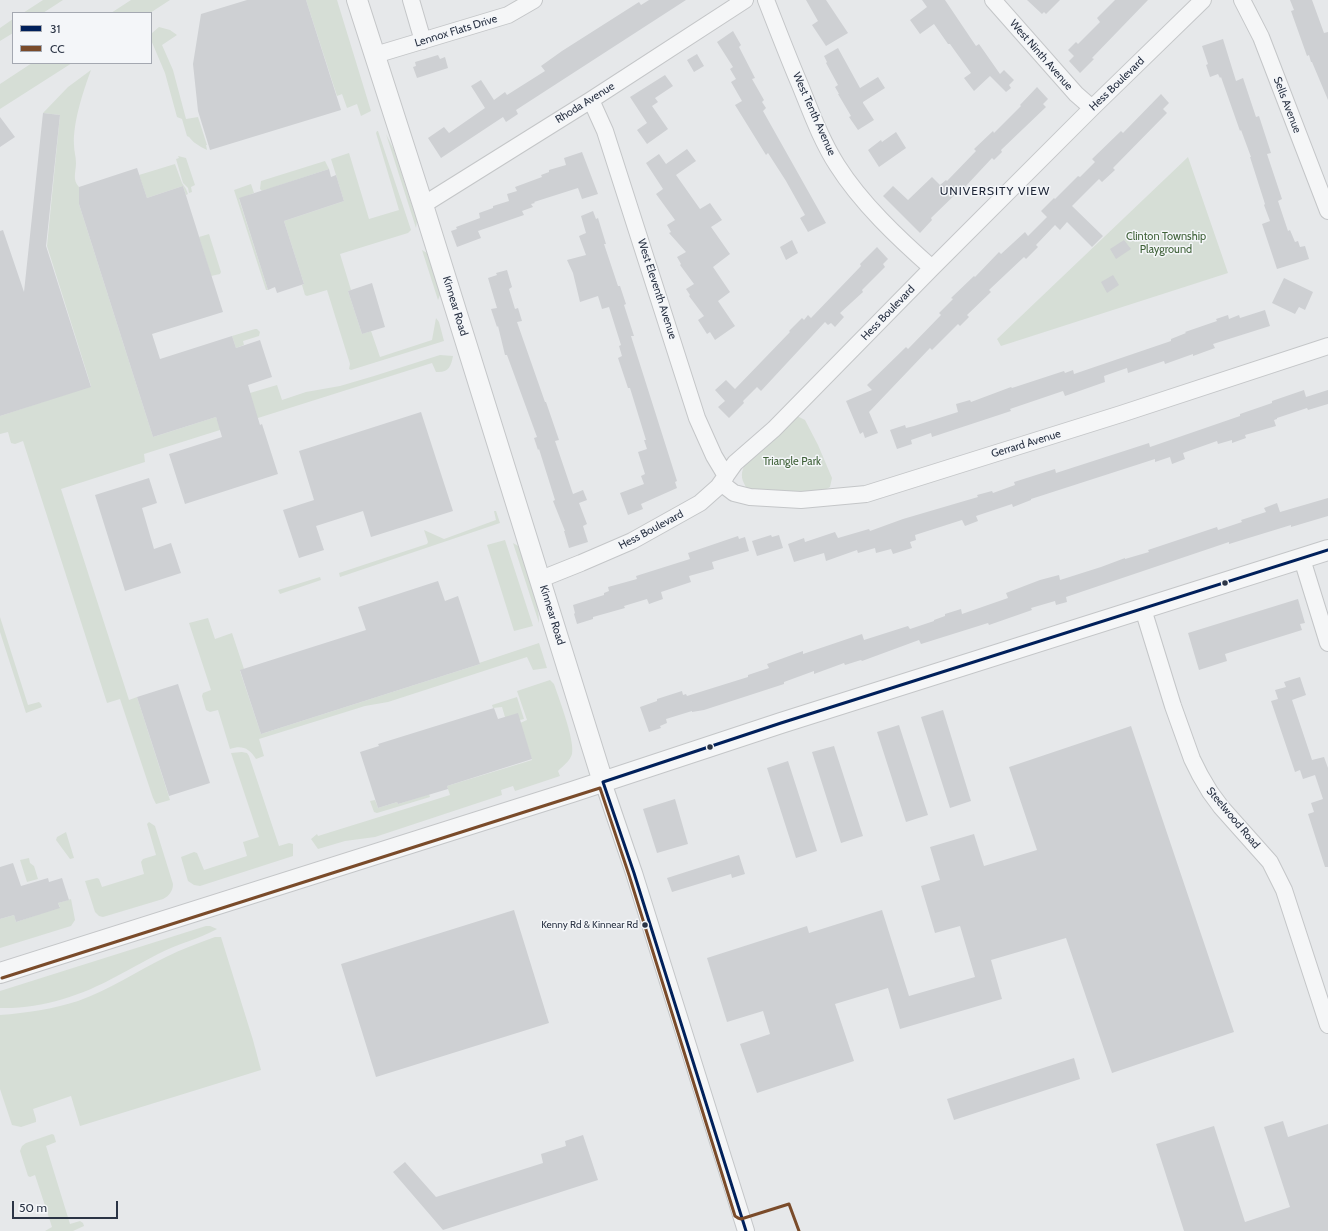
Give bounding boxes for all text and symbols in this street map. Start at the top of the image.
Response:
legend [12,12,152,64]
street label: Lennox Flats Drive [413,12,499,50]
street label: West Ninth Avenue [1007,17,1075,93]
text: 31 [50,21,60,36]
text: CC [50,41,65,56]
street label: Hess Boulevard [1087,54,1147,114]
street label: West Tenth Avenue [790,70,838,158]
street label: Sells Avenue [1270,75,1304,135]
street label: Rhoda Avenue [553,80,617,126]
district label: UNIVERSITY VIEW [940,184,1050,198]
park label: Clinton Township Playground [1126,230,1206,256]
street label: West Eleventh Avenue [635,237,679,341]
street label: Kinnear Road [440,275,470,337]
street label: Hess Boulevard [858,283,918,343]
street label: Gerrard Avenue [990,427,1062,461]
park label: Triangle Park [763,455,821,469]
street label: Hess Boulevard [616,507,686,553]
unlabelled marker [1220,578,1230,588]
street label: Kinnear Road [537,584,567,646]
unlabelled marker [705,742,715,752]
street label: Steelwood Road [1203,785,1263,851]
place label: Kenny Rd & Kinnear Rd [541,919,638,931]
marker: Kenny Rd & Kinnear Rd [640,920,650,930]
scale bar [14,1193,120,1219]
text: 50 m [19,1200,47,1215]

